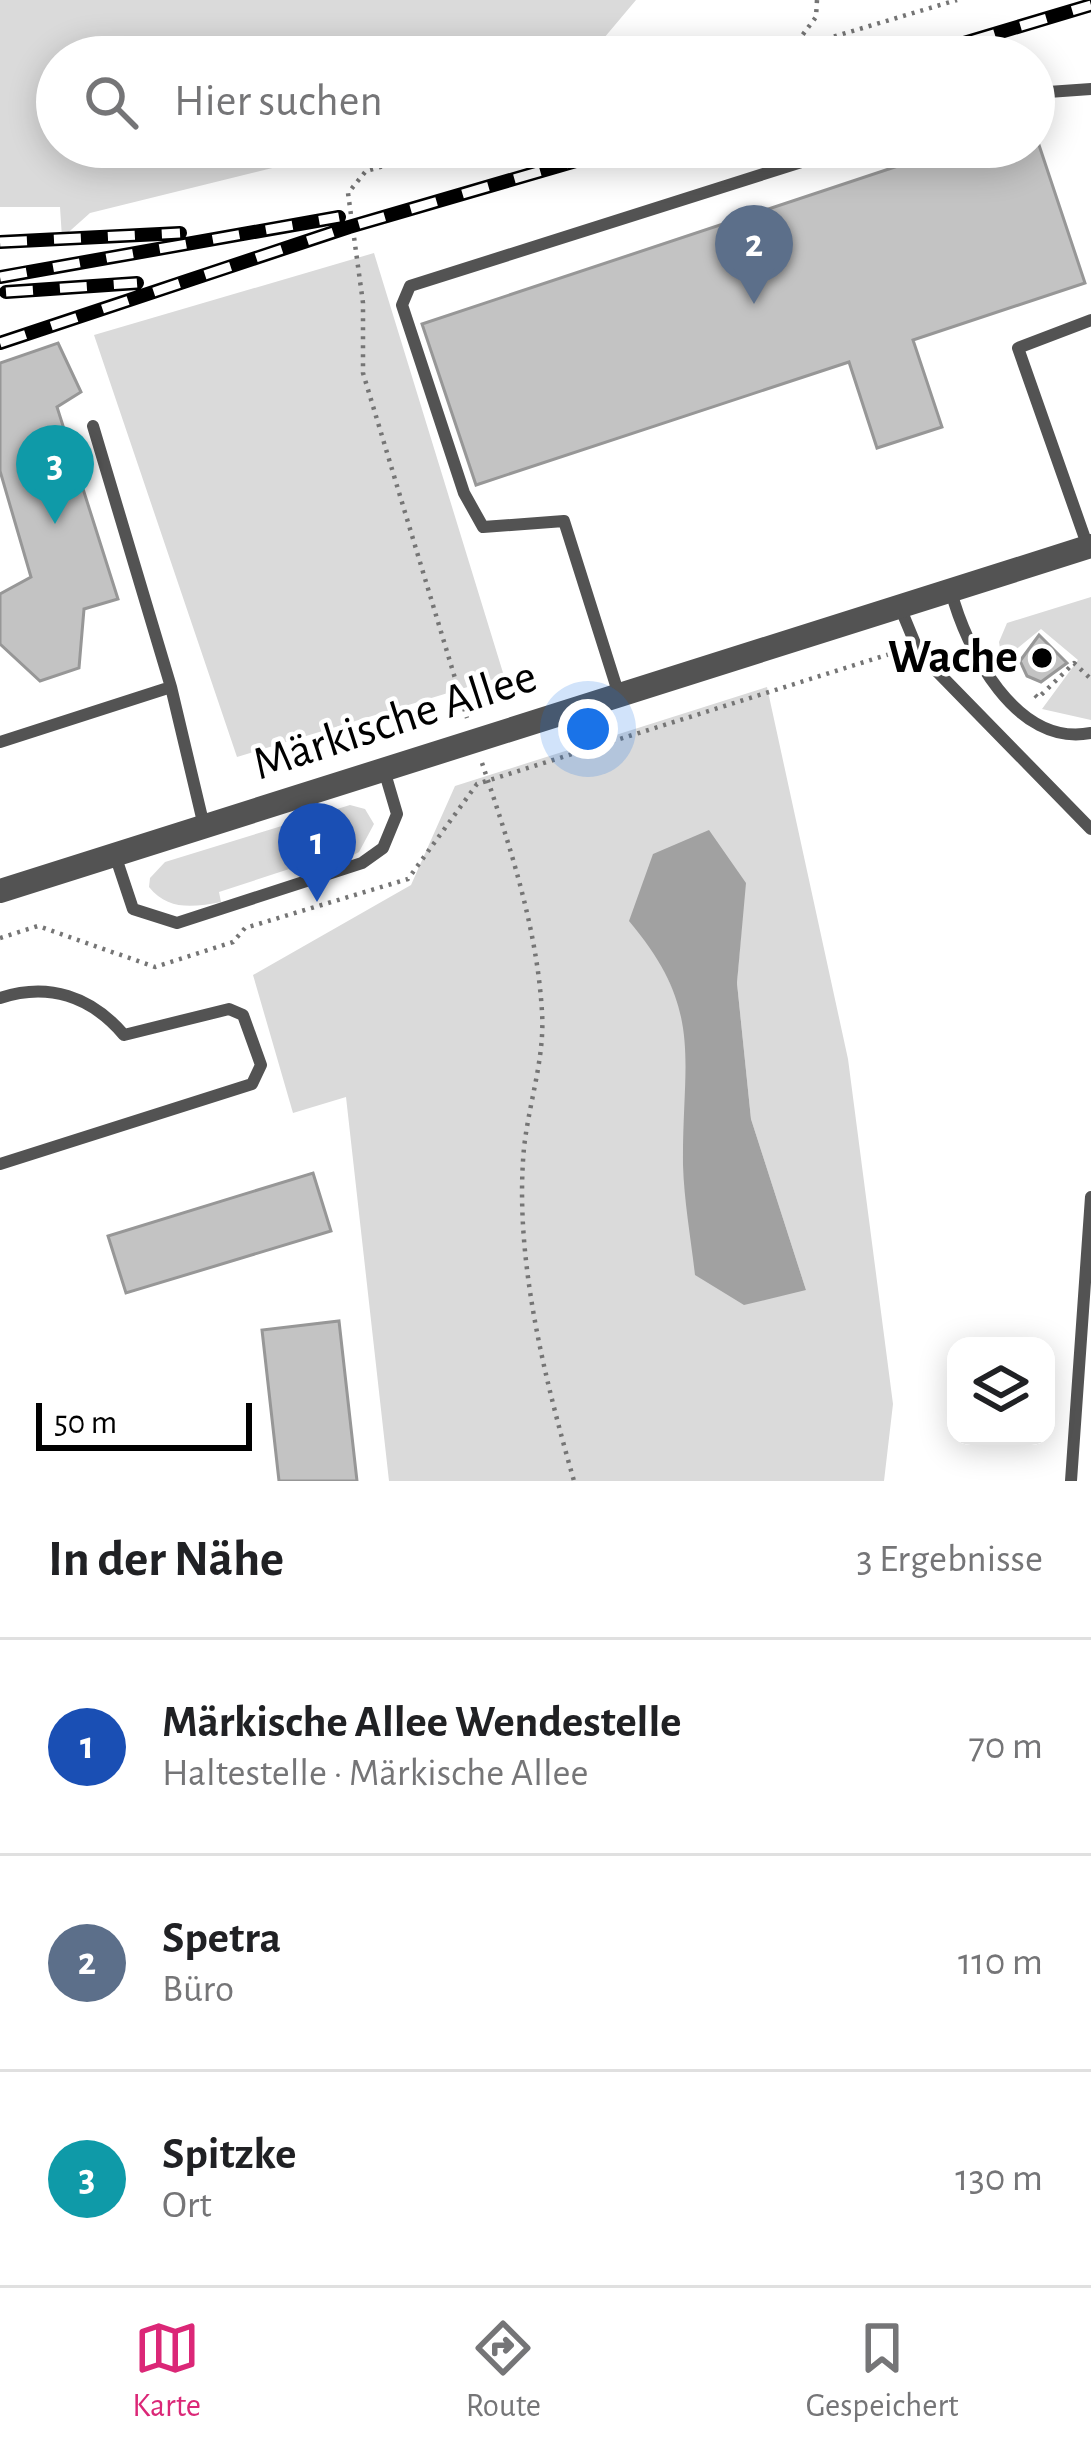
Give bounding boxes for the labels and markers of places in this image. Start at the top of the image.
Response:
pin: 2 [715,205,793,304]
pin: 3 [16,425,94,524]
place label: Wache [888,634,1018,682]
marker: Wache [1029,645,1055,671]
pin: 1 [278,803,356,902]

